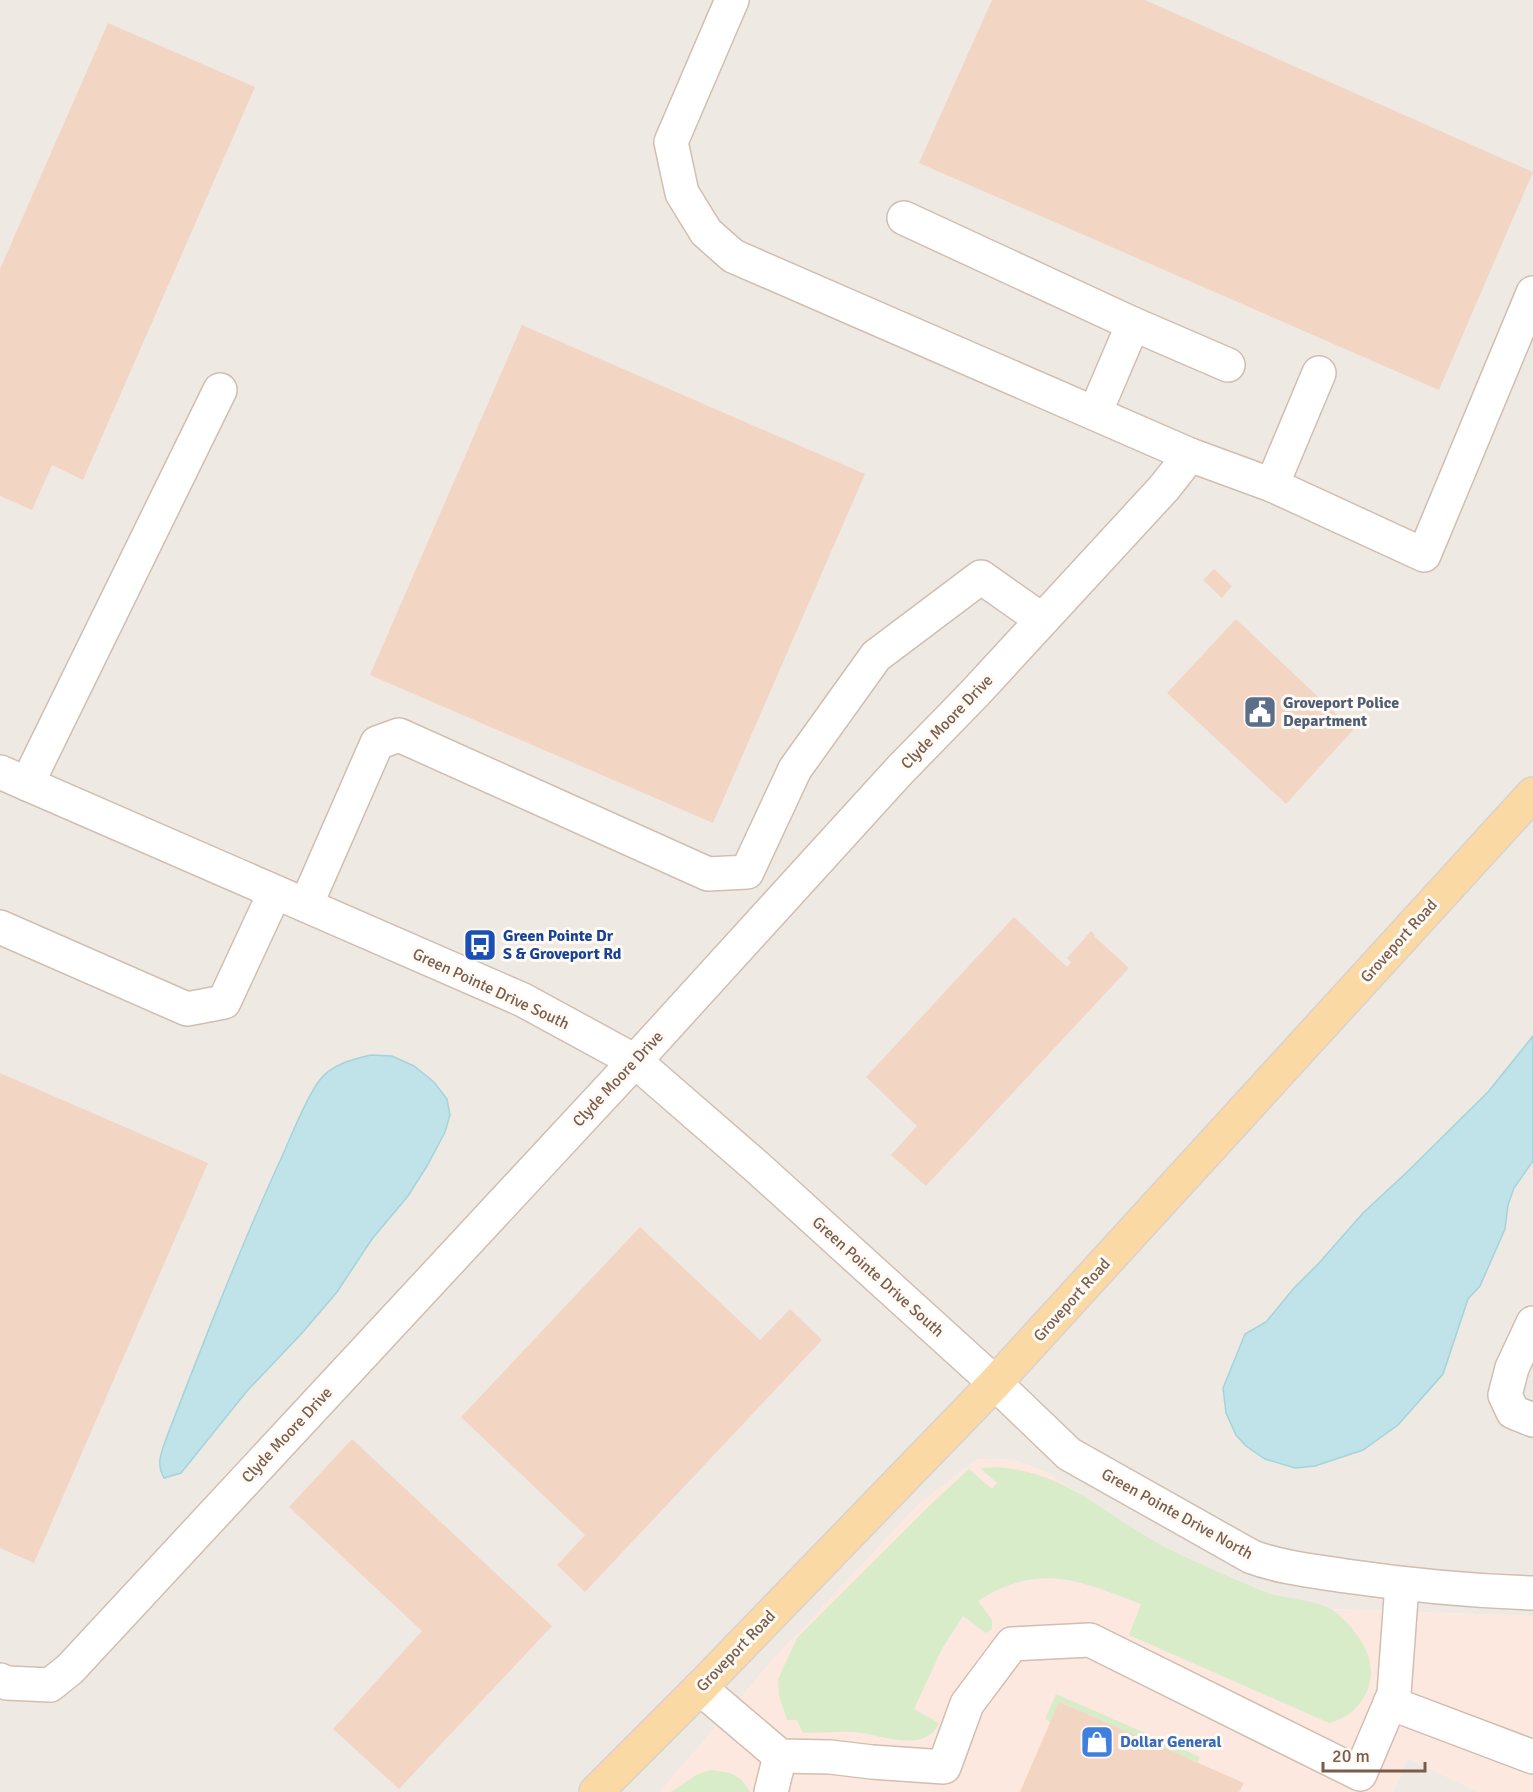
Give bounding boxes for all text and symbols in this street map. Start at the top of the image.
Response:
street label: Clyde Moore Drive [897,670,997,774]
place label: Groveport Police Department [1283,693,1399,731]
public building icon: Groveport Police Department [1242,694,1278,730]
street label: Groveport Road [1356,895,1442,987]
place label: Green Pointe Dr S & Groveport Rd [503,926,622,964]
bus stop icon: Green Pointe Dr S & Groveport Rd [462,927,498,963]
street label: Green Pointe Drive South [409,944,573,1034]
street label: Clyde Moore Drive [568,1027,668,1131]
street label: Green Pointe Drive South [808,1212,948,1342]
street label: Groveport Road [1029,1254,1115,1346]
street label: Clyde Moore Drive [237,1383,337,1487]
street label: Green Pointe Drive North [1098,1464,1256,1564]
street label: Groveport Road [692,1606,780,1696]
shop icon: Dollar General [1079,1724,1115,1760]
place label: Dollar General [1120,1732,1222,1752]
scale bar [1323,1735,1425,1773]
text: 20 m [1332,1745,1370,1767]

